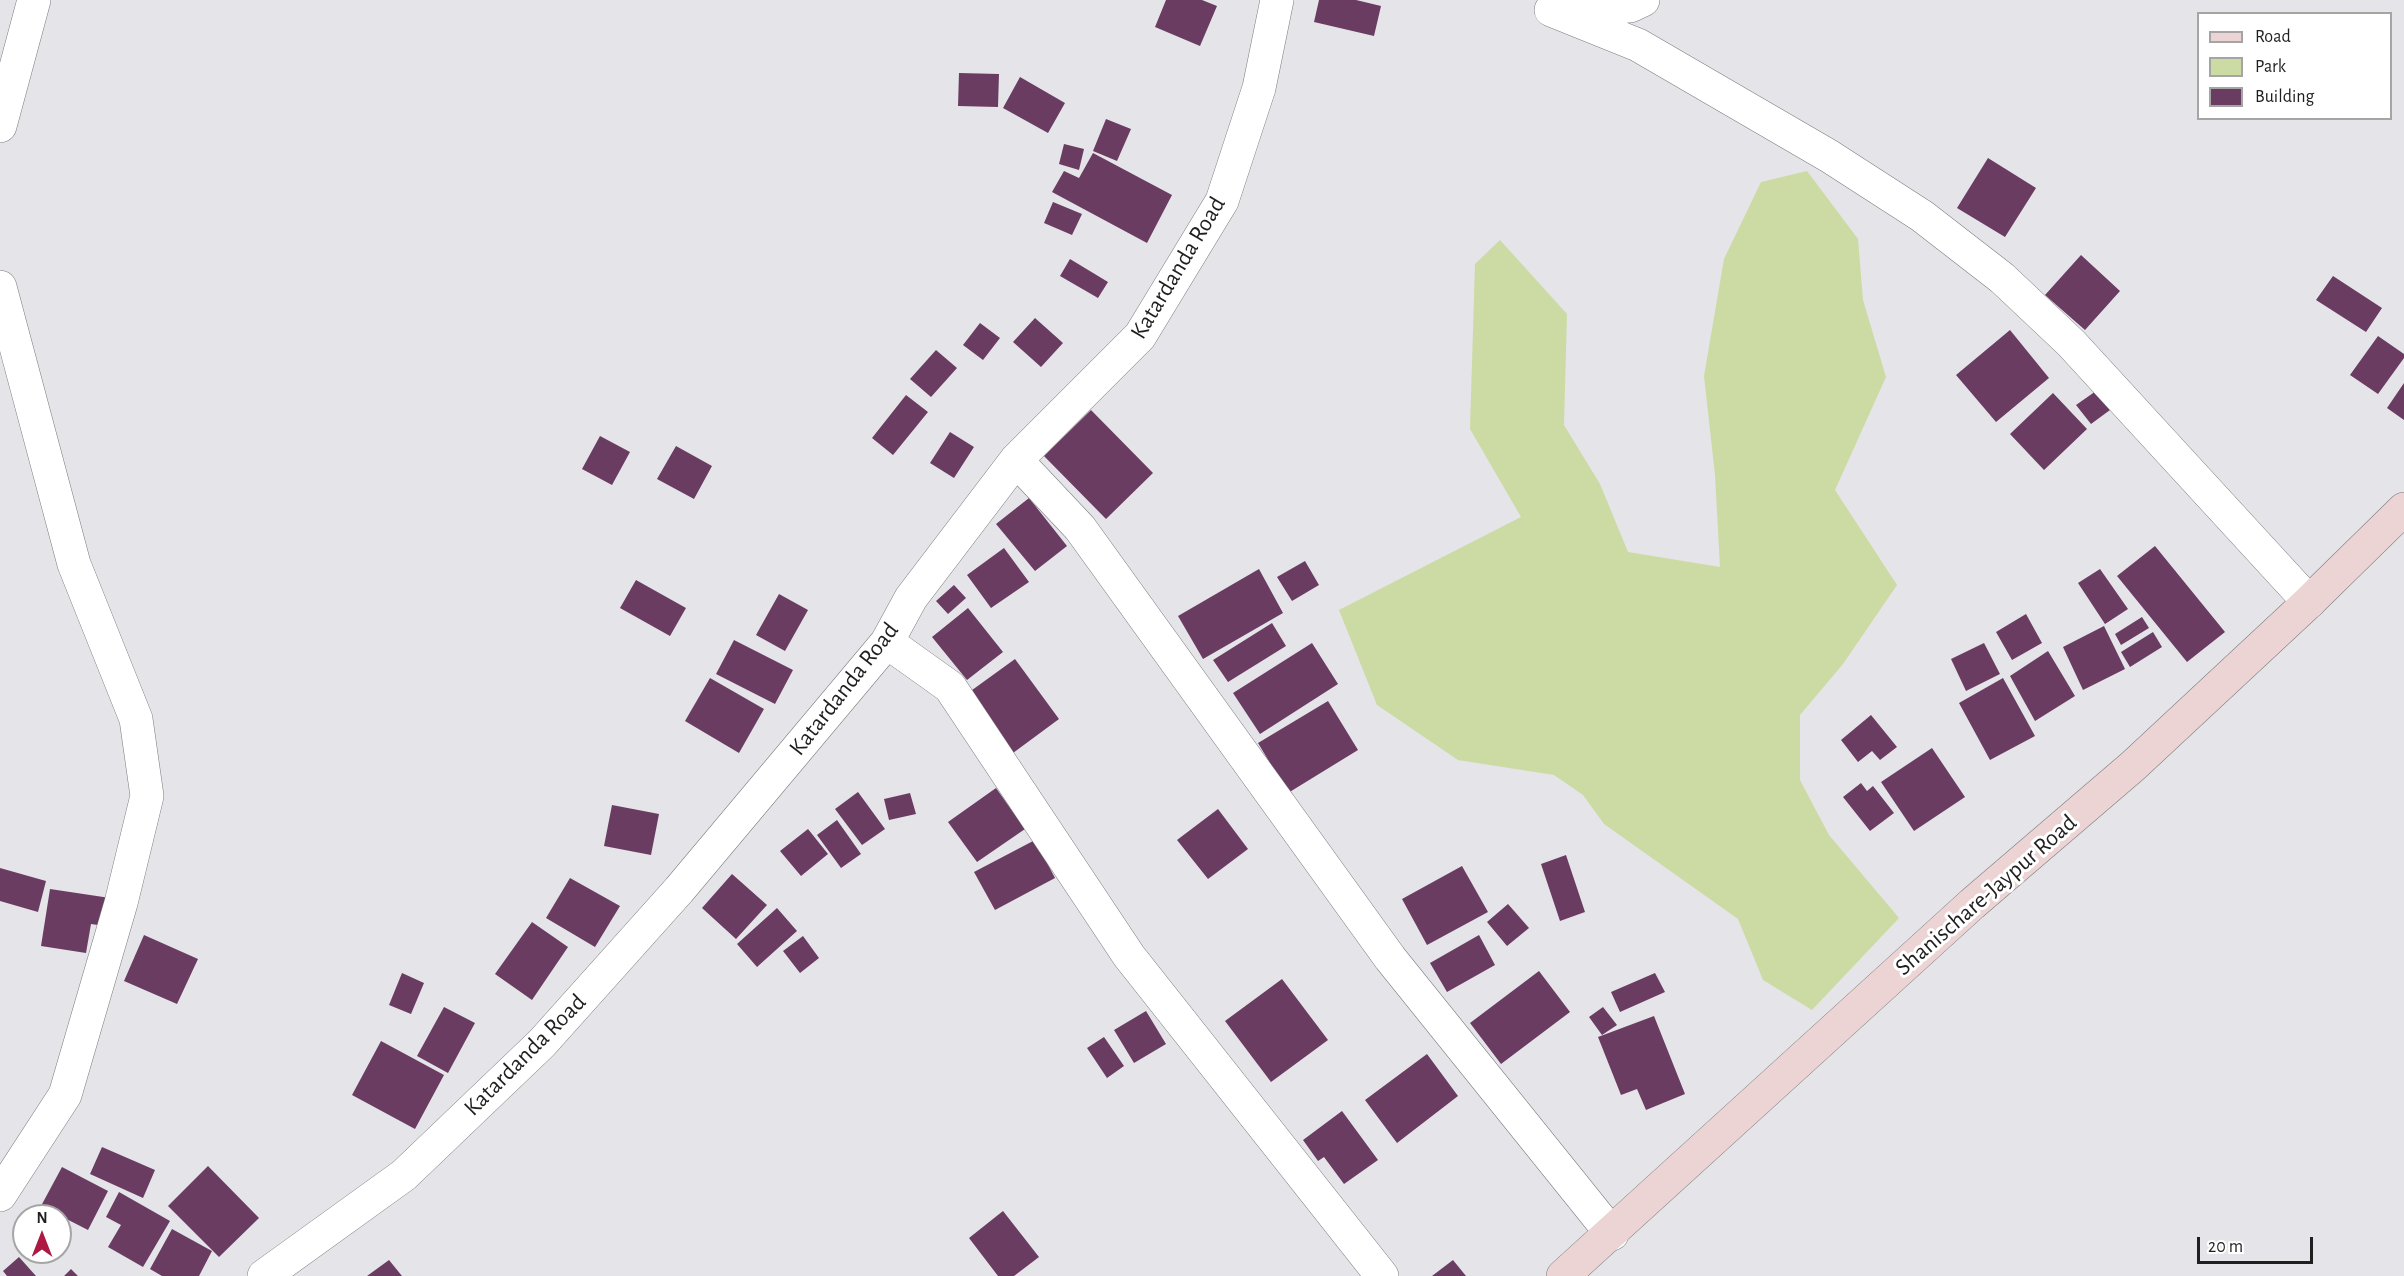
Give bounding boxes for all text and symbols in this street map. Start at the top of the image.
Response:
legend [2197,12,2392,120]
text: Road [2255,28,2291,46]
text: Park [2255,58,2286,76]
text: Building [2255,88,2314,106]
street label: Katardanda Road [1124,192,1232,344]
street label: Katardanda Road [783,617,905,761]
street label: Shanischare-Jaypur Road [1889,808,2083,982]
street label: Katardanda Road [458,988,592,1122]
north arrow [12,1204,72,1264]
text: N [36,1210,48,1226]
scale bar [2200,1225,2316,1263]
text: 20 m [2208,1238,2243,1256]

